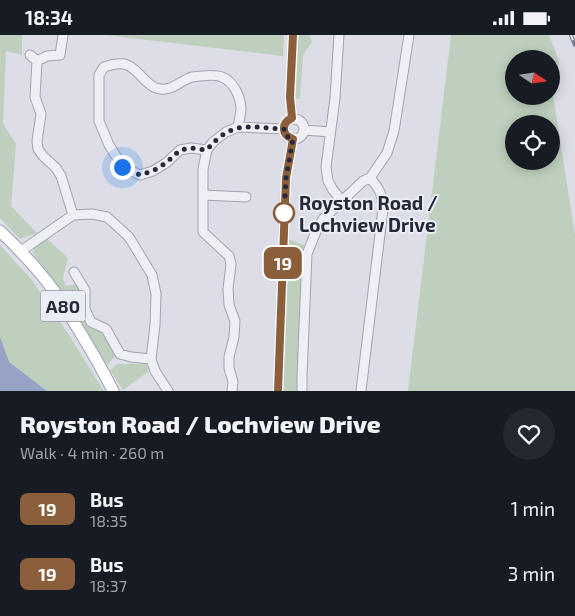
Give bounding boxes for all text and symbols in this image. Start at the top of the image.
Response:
text: 18:34 [25,6,73,29]
north arrow [505,50,560,105]
map controls [505,50,560,170]
button: locate [505,115,560,170]
your location [110,155,135,180]
place label: Royston Road / Lochview Drive [299,191,438,236]
marker: Royston Road / Lochview Drive [273,202,295,224]
line badge: 19 [260,247,306,279]
text: 19 [274,252,292,274]
road number: A80 [40,291,86,321]
button: heart [503,408,555,460]
text: Royston Road / Lochview Drive [20,409,381,438]
text: Walk · 4 min · 260 m [20,443,164,462]
text: Bus [90,488,124,511]
text: 1 min [511,497,555,520]
text: 19 [38,498,57,520]
text: 18:35 [90,511,127,530]
text: Bus [90,553,124,576]
text: 3 min [508,562,555,585]
text: 19 [38,563,57,585]
text: 18:37 [90,576,127,595]

